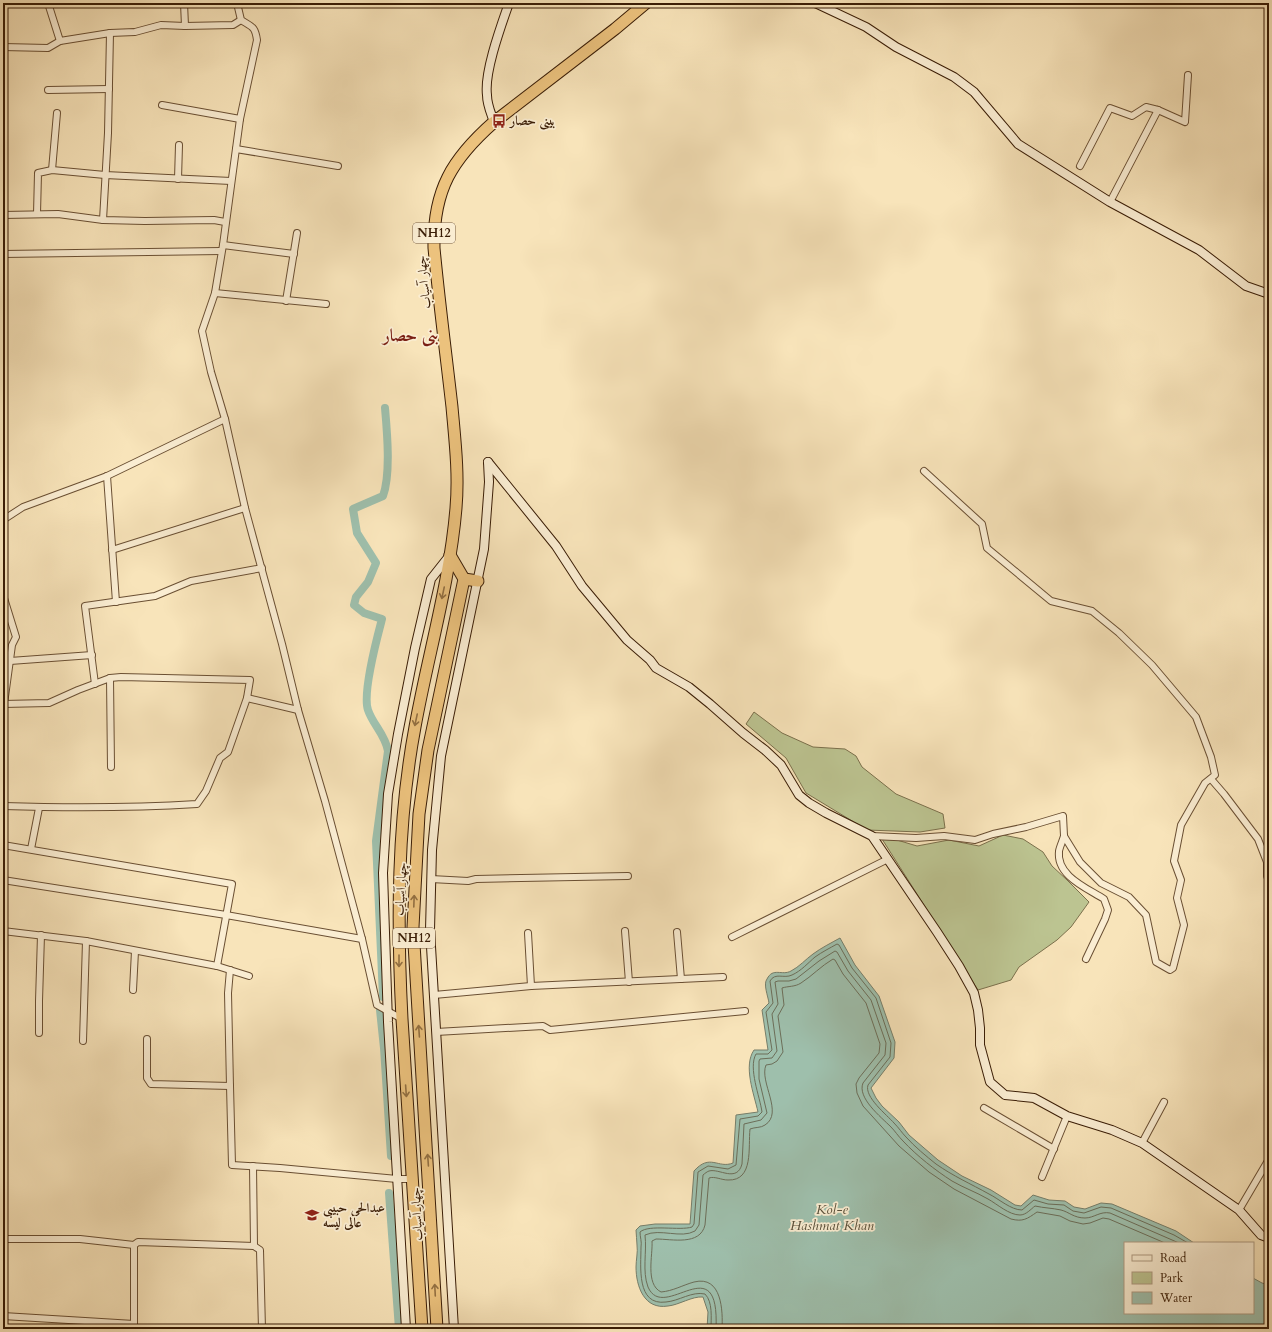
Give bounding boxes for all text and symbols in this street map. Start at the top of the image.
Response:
place label: بینی حصار [508,112,555,130]
bus stop icon: بینی حصار [491,113,507,129]
road number: NH12 [413,223,455,243]
street label: چهار آسیاب [412,254,436,310]
district label: بنی حصار [381,324,439,347]
one-way arrow [438,586,446,599]
one-way arrow [412,713,420,726]
street label: چهار آسیاب [391,862,411,916]
one-way arrow [411,895,418,908]
road number: NH12 [393,928,435,948]
one-way arrow [395,954,403,967]
one-way arrow [415,1025,422,1038]
one-way arrow [403,1084,410,1097]
one-way arrow [424,1154,431,1167]
street label: چهار آسیاب [407,1187,427,1241]
place label: عبدالحی حبیبی عالی لیسه [323,1199,385,1232]
water label: Kol-e Hashmat Khan [790,1200,874,1235]
school or university icon: عبدالحی حبیبی عالی لیسه [304,1207,320,1223]
legend [1124,1242,1254,1314]
text: Road [1160,1250,1187,1266]
text: Park [1160,1270,1184,1286]
one-way arrow [431,1284,439,1297]
text: Water [1159,1290,1193,1306]

